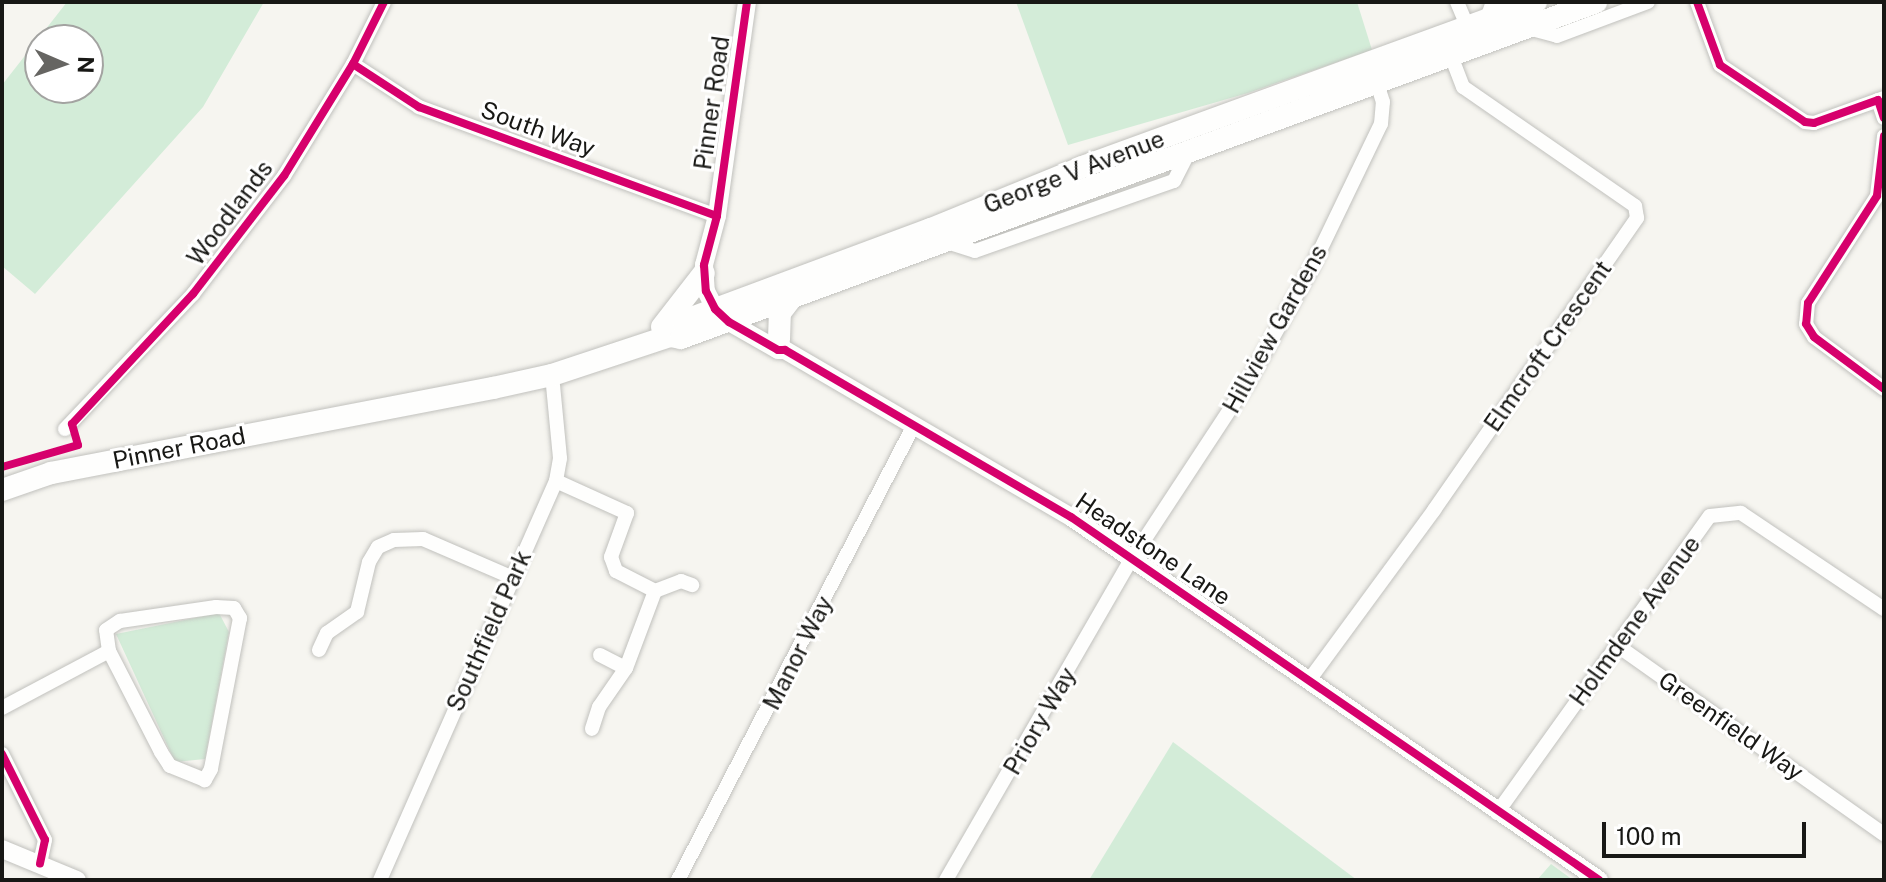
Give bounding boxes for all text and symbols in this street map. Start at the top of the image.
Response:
north arrow [24,24,104,104]
street label: Pinner Road [688,34,736,172]
text: N [73,56,99,74]
street label: South Way [477,95,599,163]
street label: George V Avenue [979,124,1169,220]
street label: Woodlands [181,155,279,271]
street label: Hillview Gardens [1217,240,1333,418]
street label: Elmcroft Crescent [1478,255,1618,437]
street label: Pinner Road [110,421,248,475]
street label: Headstone Lane [1070,486,1236,612]
street label: Holmdene Avenue [1564,530,1706,712]
street label: Southfield Park [441,546,537,716]
street label: Manor Way [757,591,839,715]
street label: Priory Way [998,662,1082,780]
street label: Greenfield Way [1653,665,1809,787]
scale bar [1606,806,1810,856]
text: 100 m [1616,822,1682,850]

